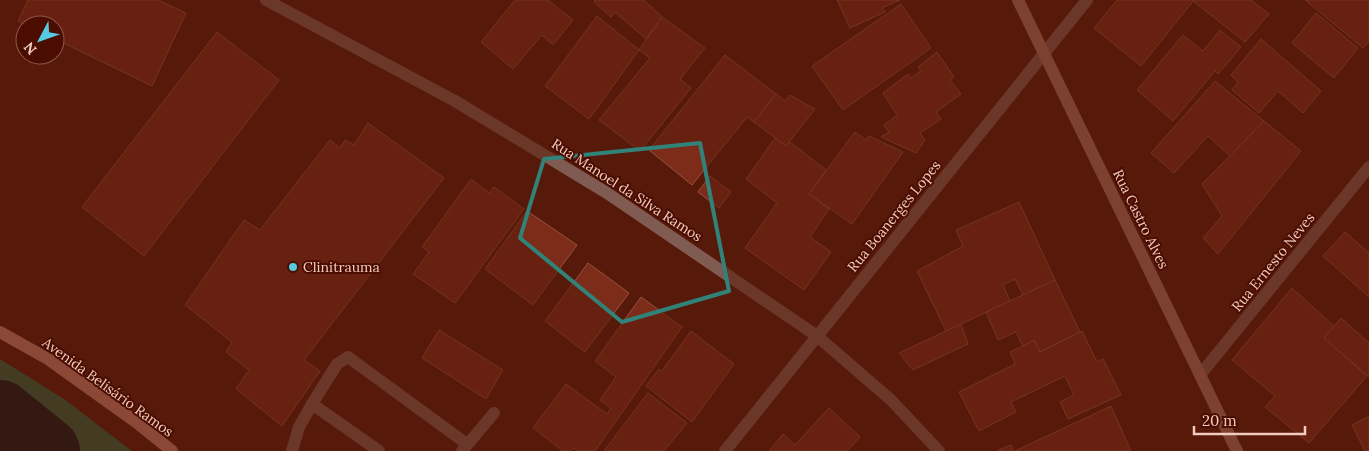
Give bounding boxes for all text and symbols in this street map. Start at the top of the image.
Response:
north arrow [15,15,65,65]
text: N [20,38,41,59]
street label: Rua Manoel da Silva Ramos [548,135,706,245]
street label: Rua Boanerges Lopes [843,157,945,275]
street label: Rua Castro Alves [1109,166,1173,272]
street label: Rua Ernesto Neves [1228,209,1318,315]
place label: Clinitrauma [303,258,380,276]
marker: Clinitrauma [287,261,299,273]
street label: Avenida Belisário Ramos [38,333,177,441]
scale bar [1194,404,1305,436]
text: 20 m [1202,411,1237,430]

